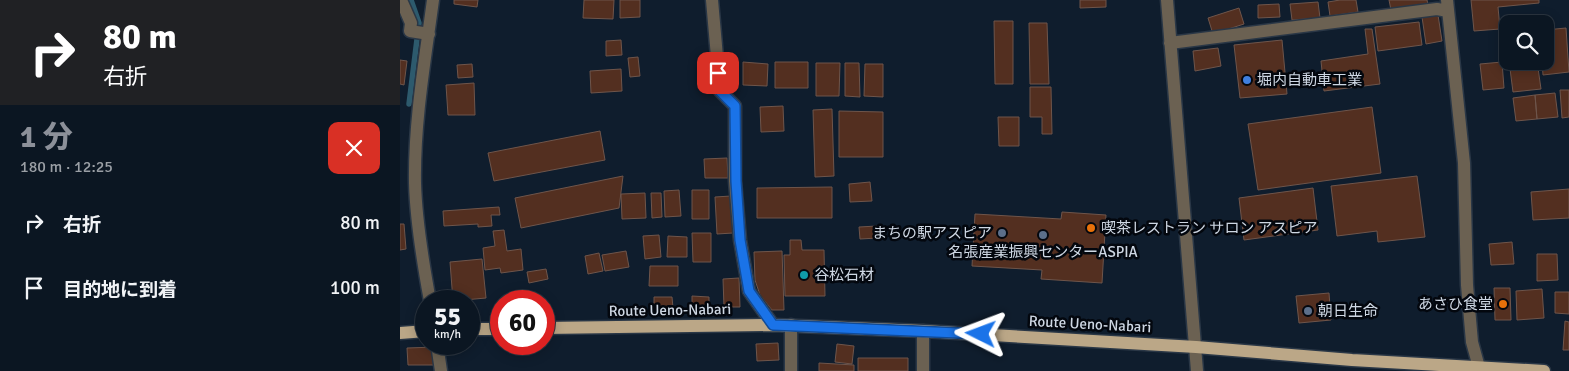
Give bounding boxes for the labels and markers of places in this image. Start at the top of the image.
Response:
pin [697,52,739,94]
place label: 堀内自動車工業 [1257,71,1362,89]
marker: 堀内自動車工業 [1241,74,1253,86]
place label: 喫茶レストラン サロン アスピア [1101,219,1318,237]
marker: 喫茶レストラン サロン アスピア [1085,222,1097,234]
place label: まちの駅アスピア [872,224,992,242]
marker: まちの駅アスピア [996,227,1008,239]
marker: 名張産業振興センターASPIA [1037,229,1049,241]
place label: 名張産業振興センターASPIA [948,243,1138,261]
place label: 谷松石材 [814,266,874,284]
marker: 谷松石材 [798,269,810,281]
place label: あさひ食堂 [1418,295,1493,313]
marker: あさひ食堂 [1497,298,1509,310]
place label: 朝日生命 [1318,302,1378,320]
marker: 朝日生命 [1302,305,1314,317]

